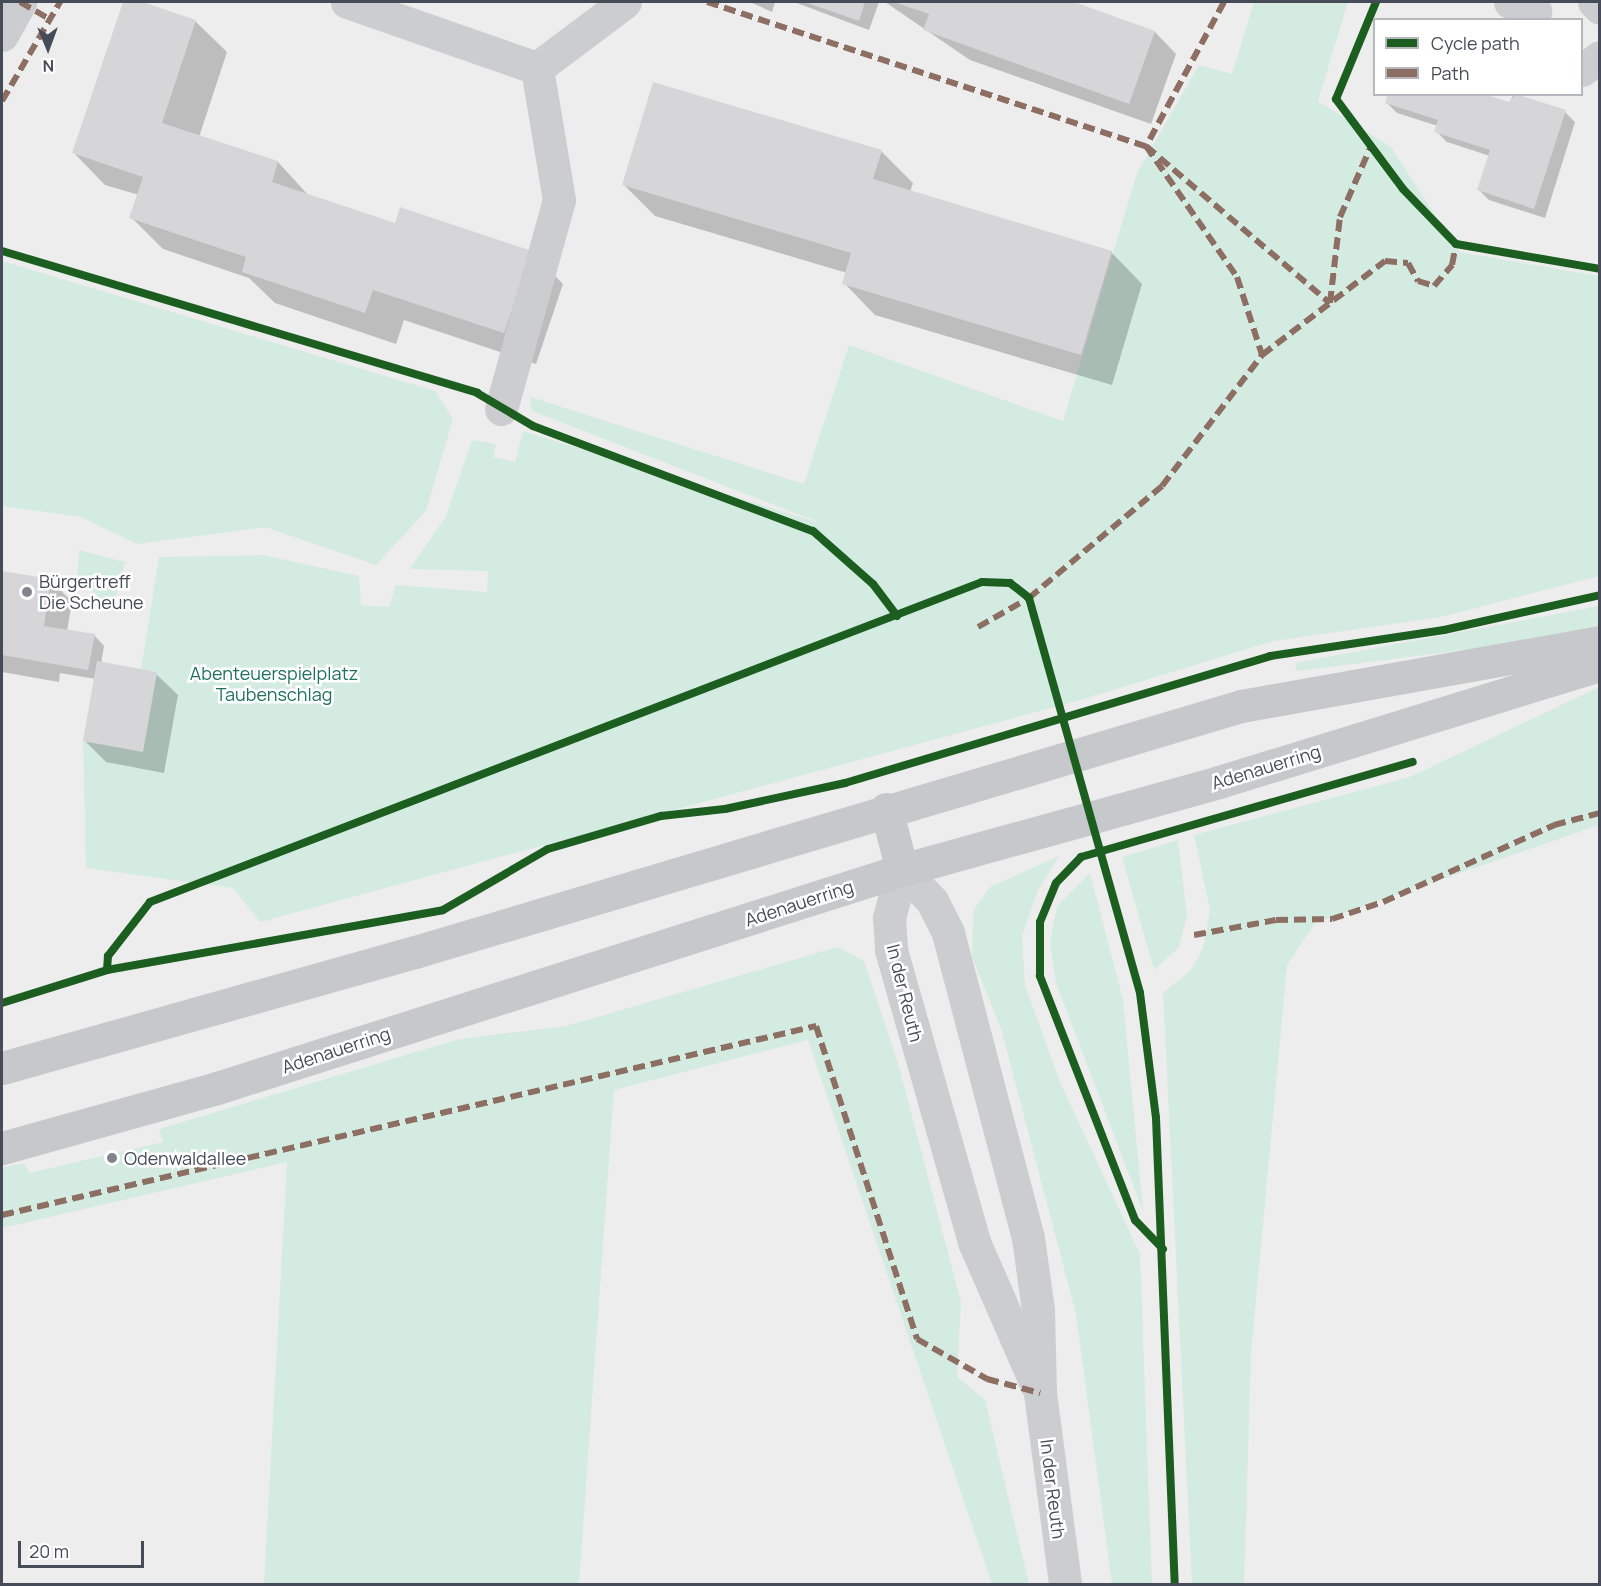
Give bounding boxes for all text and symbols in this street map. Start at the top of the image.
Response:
north arrow [18,18,78,78]
legend [1373,18,1583,96]
text: Cycle path [1431,31,1520,55]
text: N [42,55,54,77]
text: Path [1431,61,1469,85]
place label: Bürgertreff Die Scheune [39,571,144,614]
marker: Bürgertreff Die Scheune [20,585,34,599]
park label: Abenteuerspielplatz Taubenschlag [190,663,358,706]
street label: Adenauerring [1209,740,1323,794]
street label: Adenauerring [742,875,856,931]
street label: In der Reuth [882,942,928,1044]
street label: Adenauerring [279,1022,393,1078]
place label: Odenwaldallee [124,1147,246,1169]
marker: Odenwaldallee [105,1151,119,1165]
street label: In der Reuth [1036,1438,1070,1540]
scale bar [21,1529,147,1567]
text: 20 m [29,1539,69,1563]

